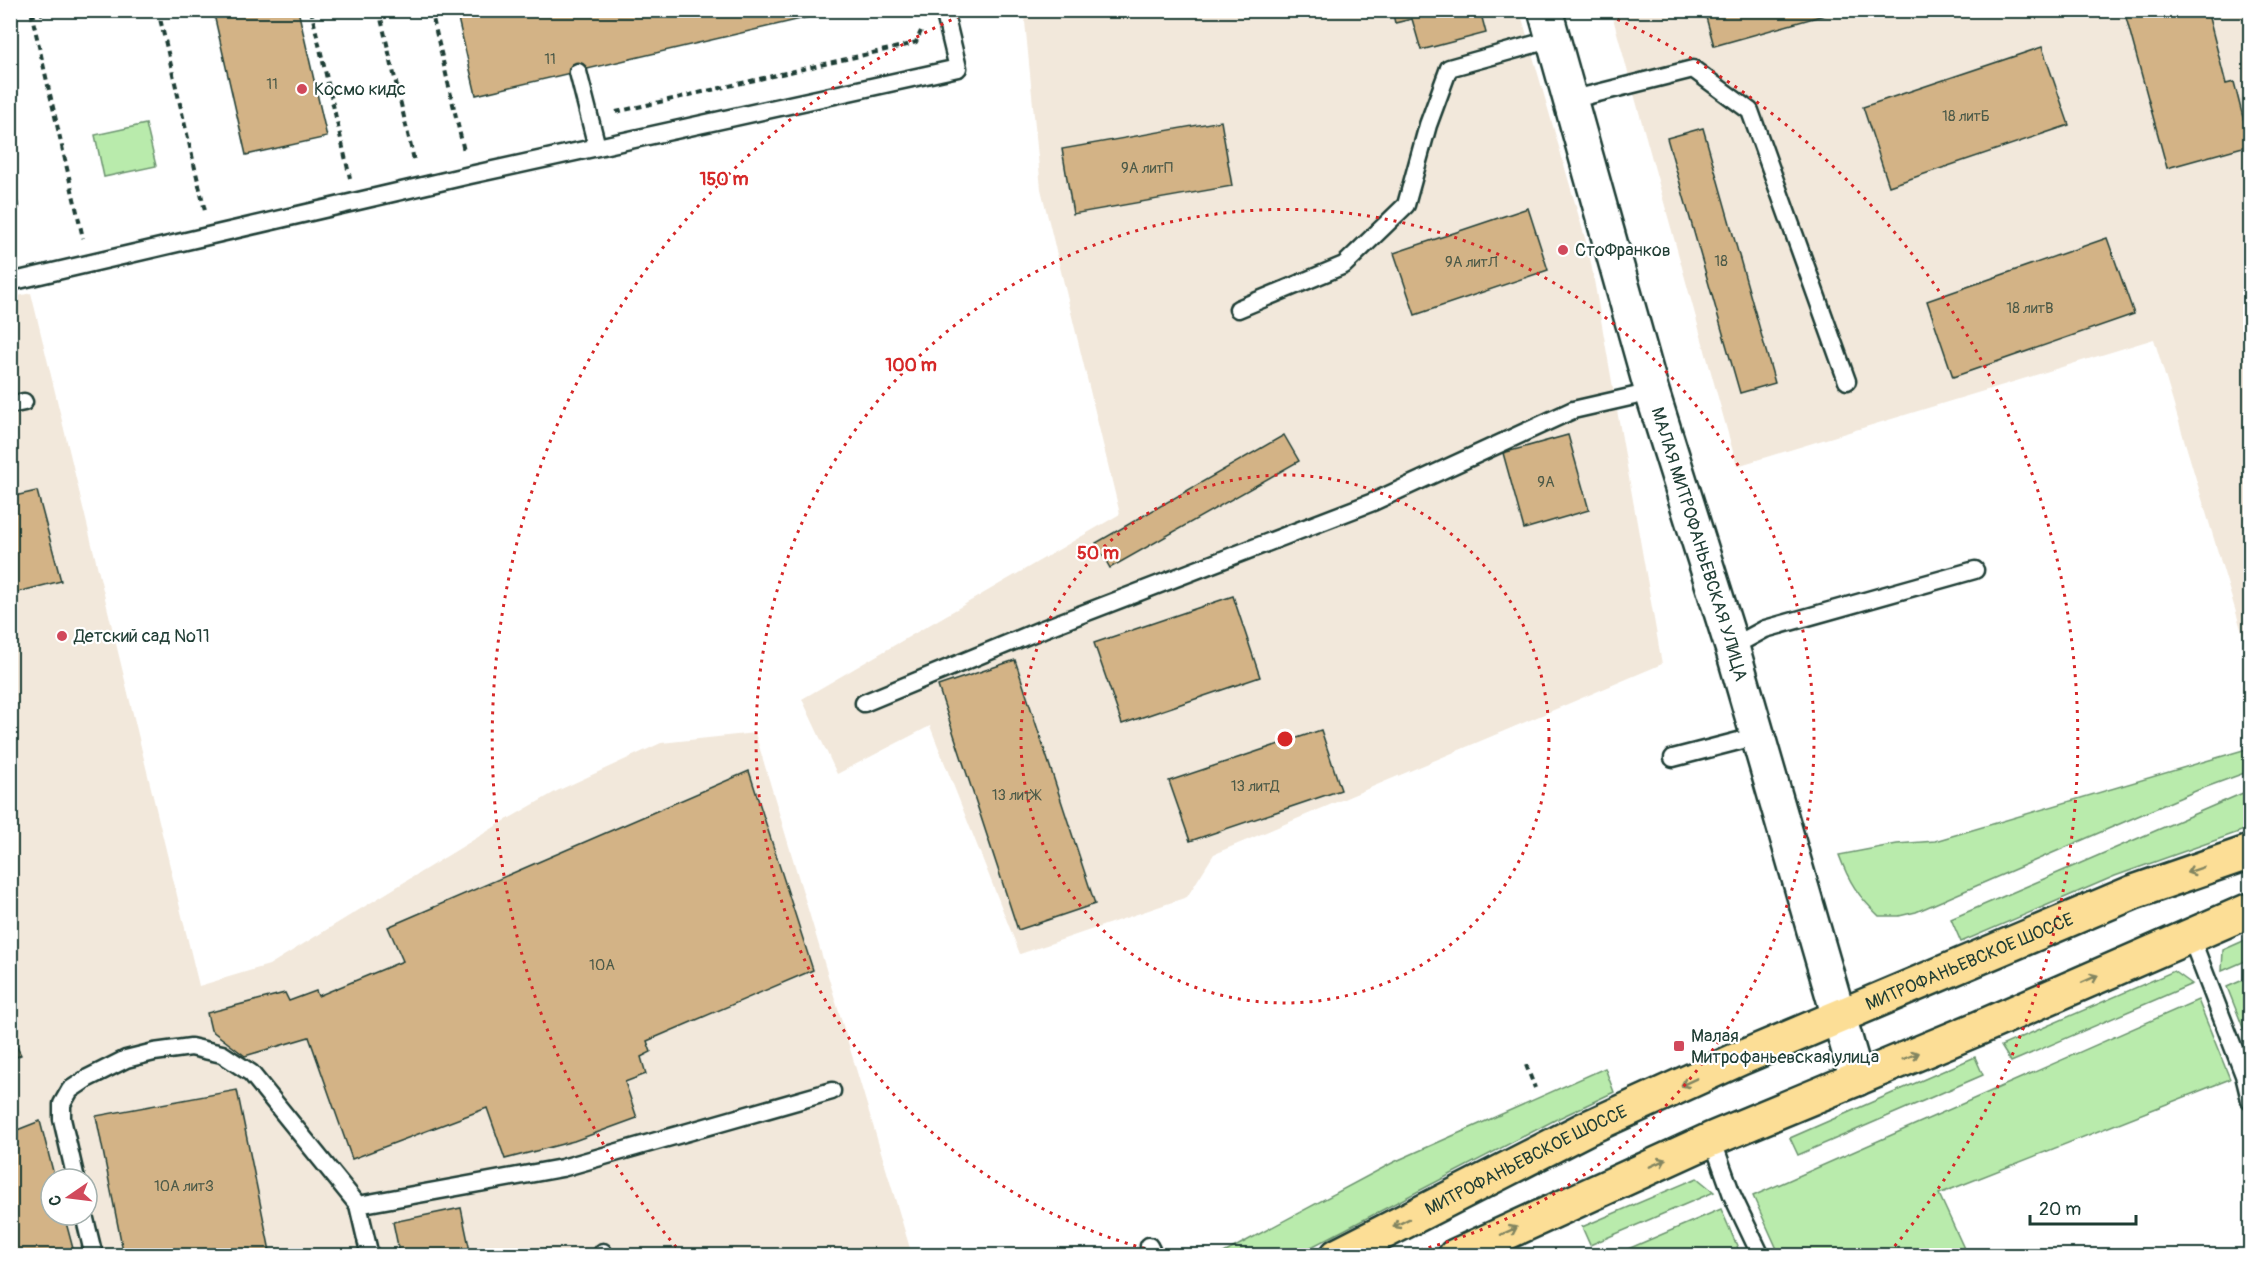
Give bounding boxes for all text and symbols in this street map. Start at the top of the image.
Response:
house number: 11 [544,50,556,69]
house number: 11 [266,75,278,94]
place label: Космо кидс [314,78,406,101]
marker: Космо кидс [295,82,309,96]
house number: 18 литБ [1942,107,1990,126]
house number: 9А литП [1121,159,1173,178]
text: 150 m [700,168,749,191]
place label: СтоФранков [1575,239,1671,262]
marker: СтоФранков [1556,243,1570,257]
house number: 18 [1714,252,1728,271]
house number: 9А литЛ [1445,253,1498,272]
house number: 18 литВ [2006,299,2054,318]
text: 100 m [885,354,937,377]
street label: МАЛАЯ МИТРОФАНЬЕВСКАЯ УЛИЦА [1645,404,1752,684]
house number: 9А [1537,473,1555,492]
text: 50 m [1077,542,1119,565]
place label: Детский сад №11 [73,625,210,648]
marker: Детский сад №11 [55,629,69,643]
centre of rings [1275,729,1295,749]
house number: 13 литД [1231,777,1280,796]
house number: 13 литЖ [992,786,1042,805]
one-way arrow [2186,866,2205,877]
street label: МИТРОФАНЬЕВСКОЕ ШОССЕ [1862,908,2077,1016]
house number: 10А [589,956,615,975]
one-way arrow [2081,973,2099,985]
place label: Малая Митрофаньевская улица [1691,1025,1879,1069]
marker: Малая Митрофаньевская улица [1672,1039,1686,1053]
one-way arrow [1901,1050,1920,1061]
one-way arrow [1681,1076,1699,1088]
street label: МИТРОФАНЬЕВСКОЕ ШОССЕ [1421,1100,1631,1221]
one-way arrow [1648,1157,1666,1169]
north arrow [39,1167,99,1227]
house number: 10А литЗ [154,1177,214,1196]
scale bar [2030,1188,2136,1226]
text: С [44,1193,66,1208]
text: 20 m [2039,1198,2081,1221]
one-way arrow [1392,1218,1410,1229]
one-way arrow [1499,1225,1517,1236]

